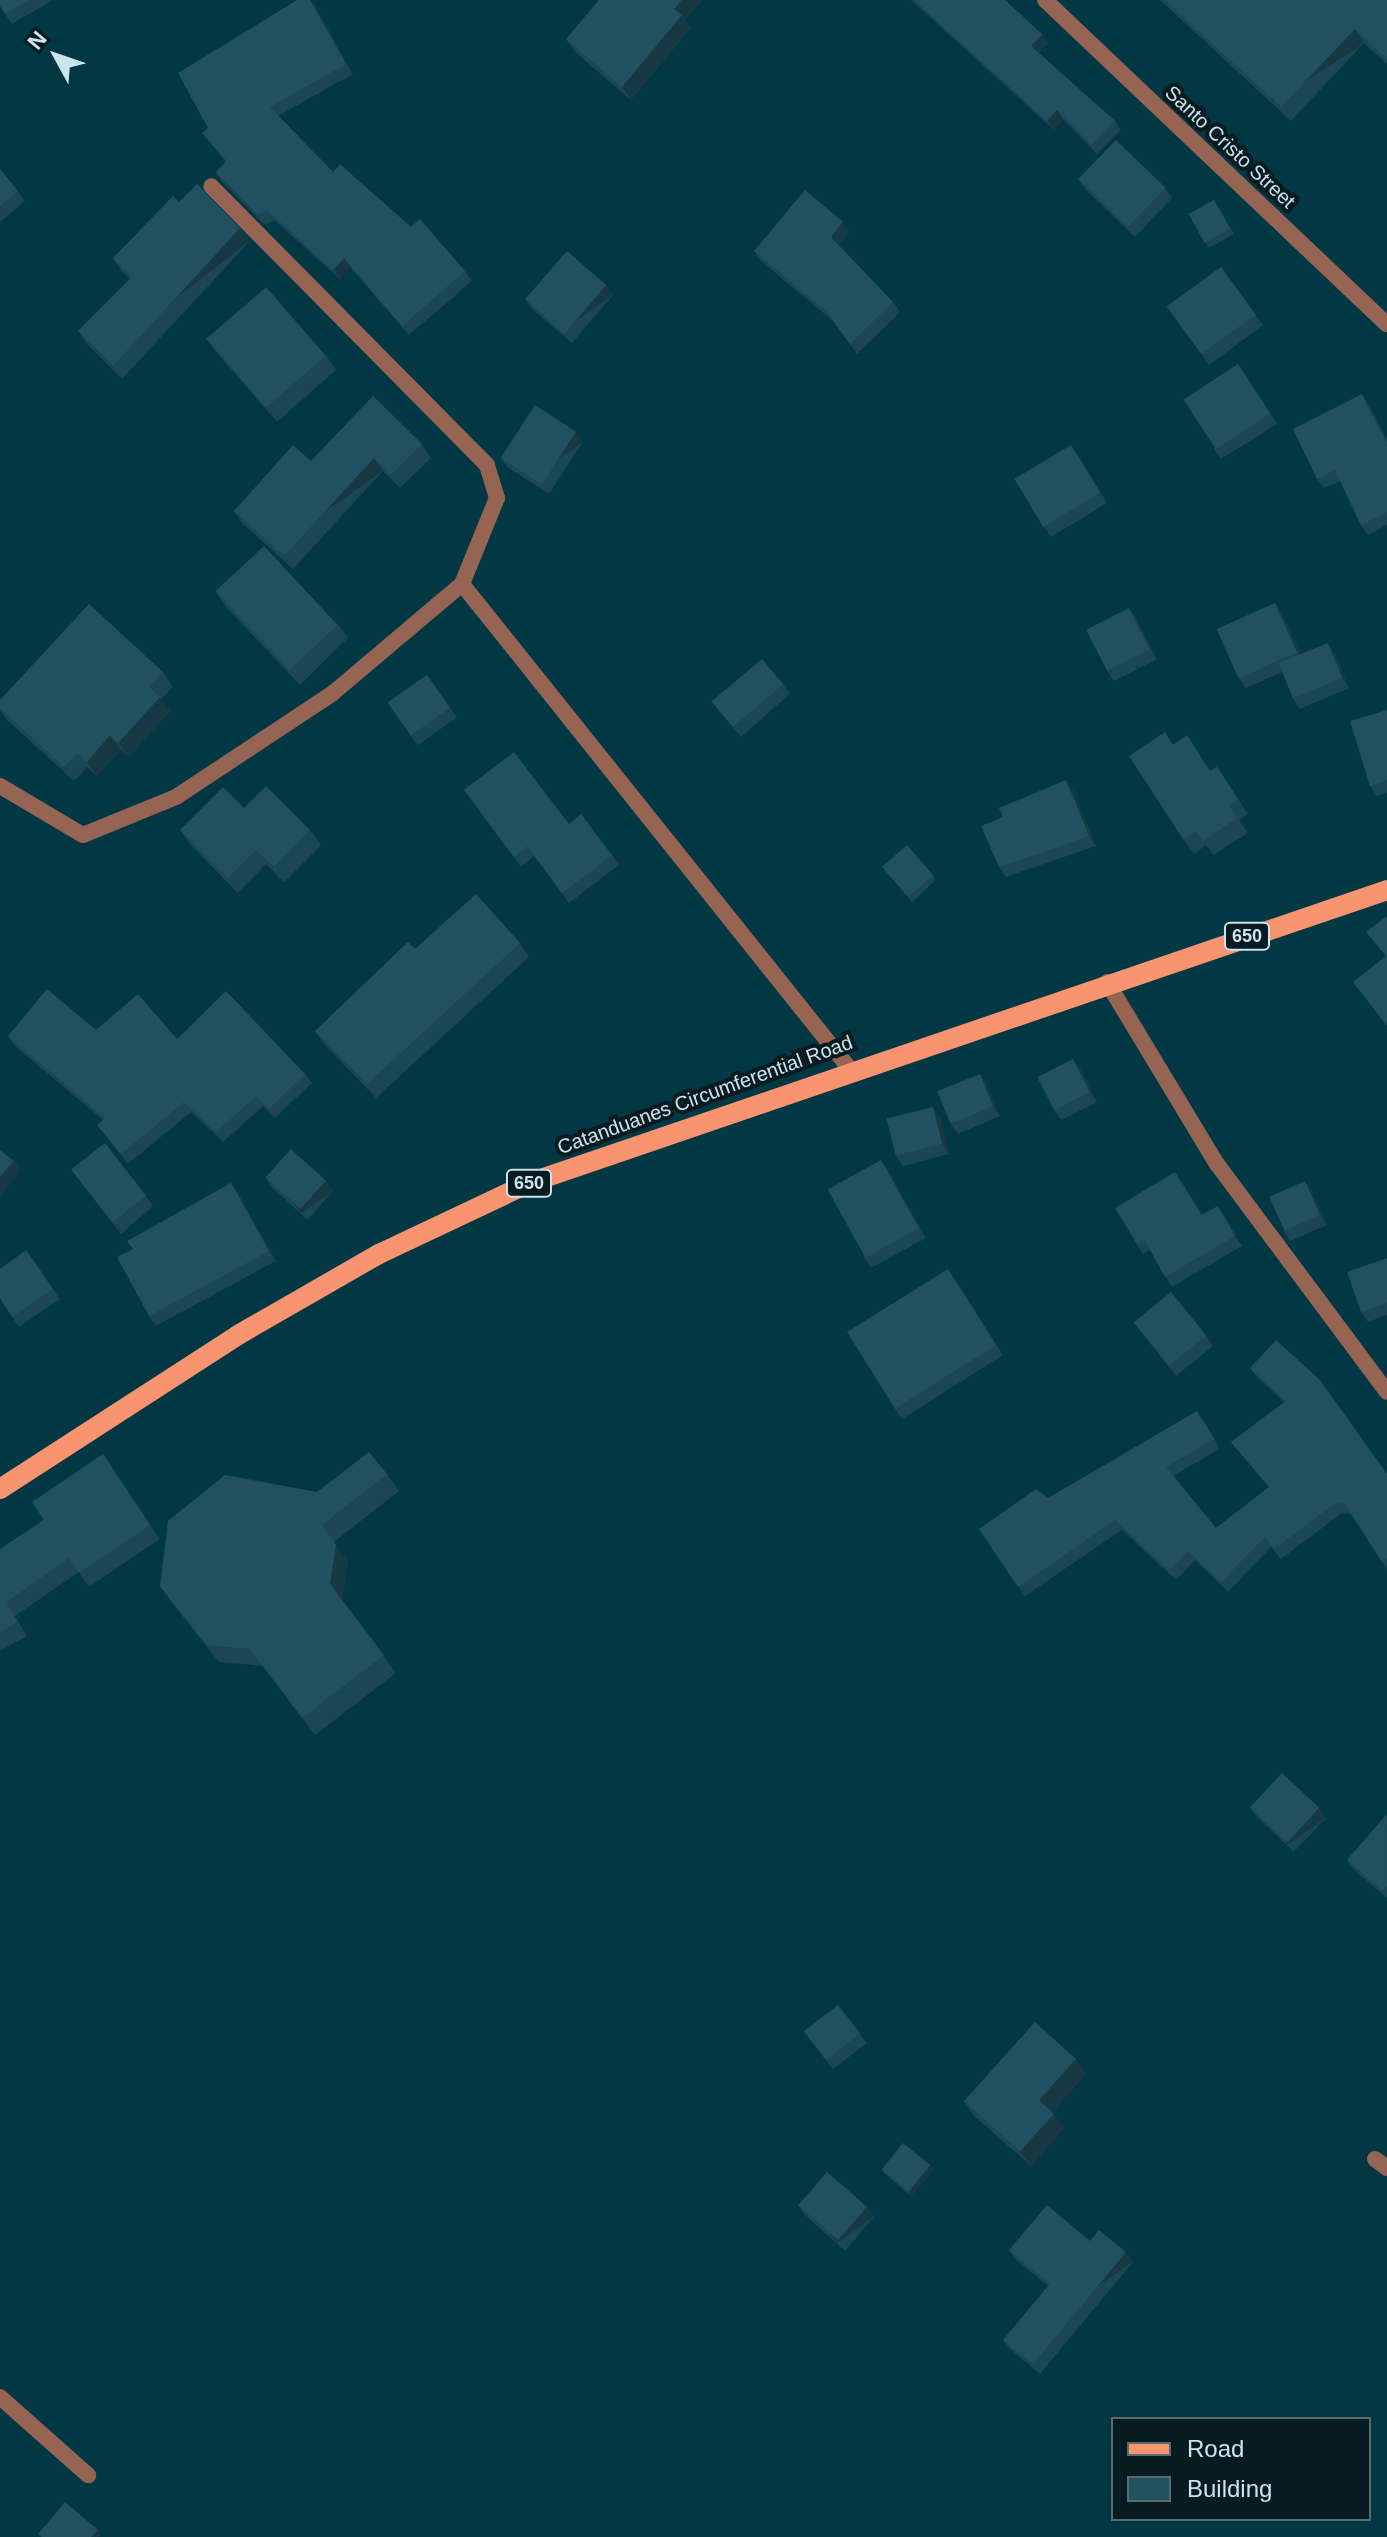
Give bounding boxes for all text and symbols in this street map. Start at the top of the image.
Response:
north arrow [16,16,96,96]
text: N [23,26,52,54]
street label: Santo Cristo Street [1160,81,1300,213]
road number: 650 [1223,922,1271,950]
street label: Catanduanes Circumferential Road [554,1030,856,1160]
road number: 650 [505,1169,553,1197]
legend [1111,2417,1371,2521]
text: Road [1187,2435,1244,2462]
text: Building [1187,2475,1272,2502]

